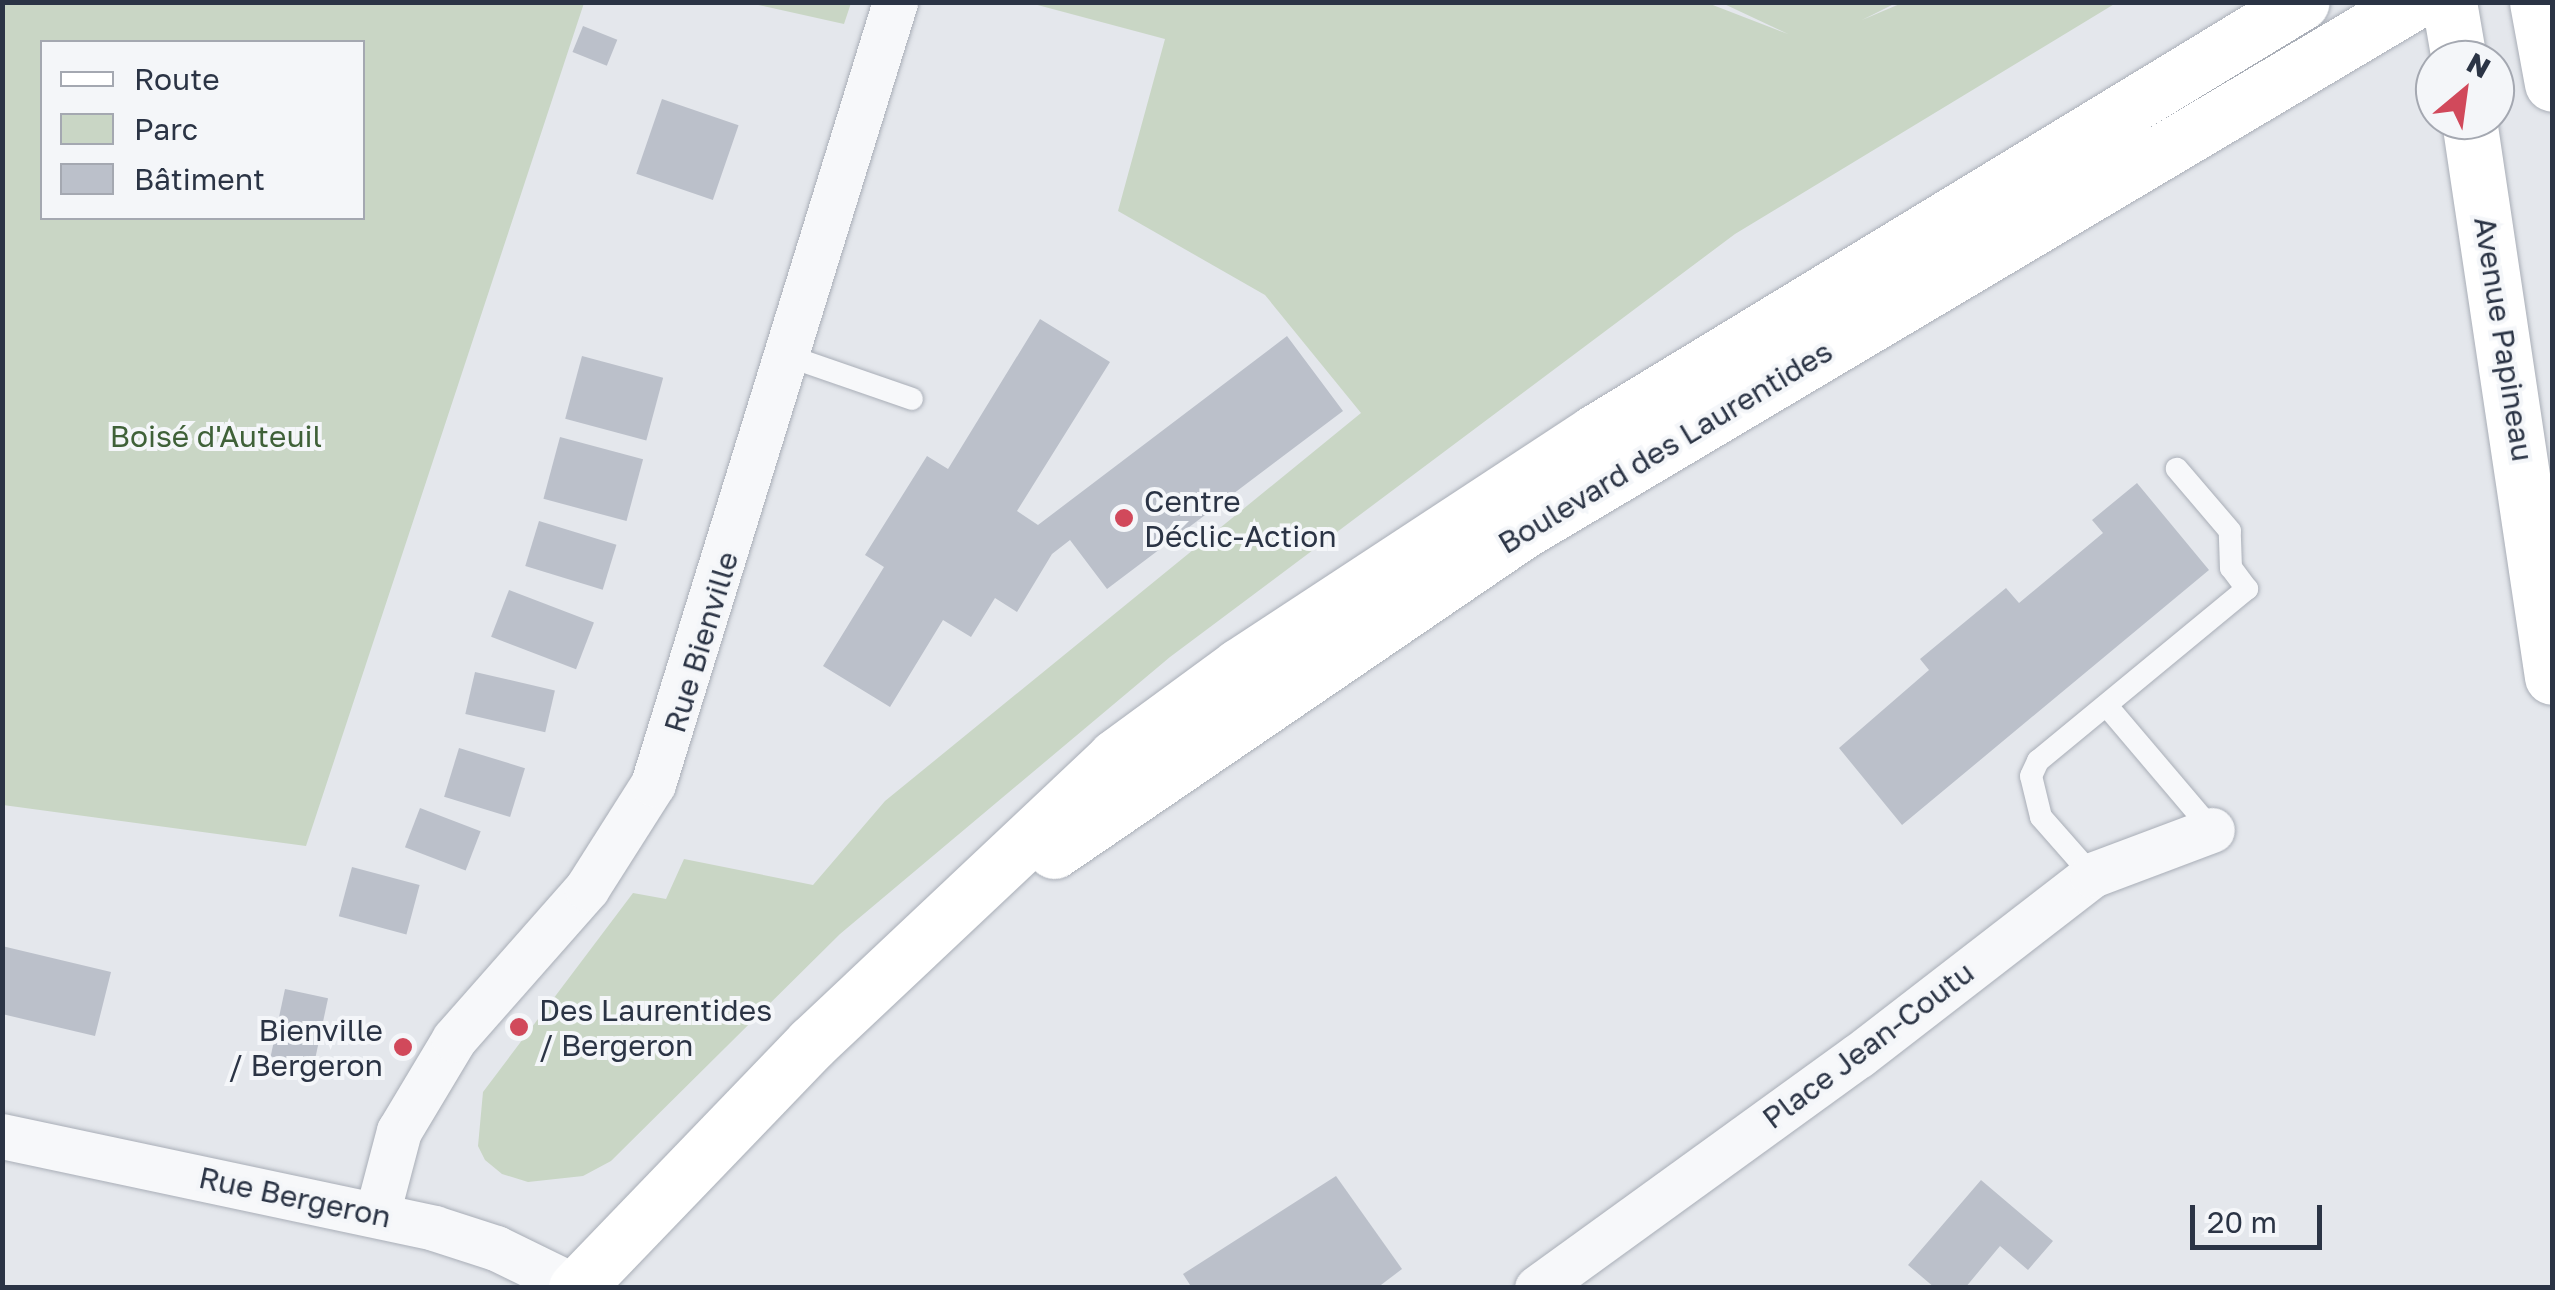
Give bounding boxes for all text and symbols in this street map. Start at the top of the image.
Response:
legend [40,40,365,220]
north arrow [2415,40,2515,140]
text: N [2462,45,2496,85]
text: Route [134,61,220,97]
text: Parc [134,111,198,147]
text: Bâtiment [134,161,265,197]
street label: Avenue Papineau [2467,214,2541,464]
street label: Boulevard des Laurentides [1492,333,1838,561]
park label: Boisé d'Auteuil [110,418,322,454]
place label: Centre Déclic-Action [1144,483,1337,554]
marker: Centre Déclic-Action [1113,507,1135,529]
street label: Rue Bienville [656,547,746,737]
street label: Place Jean-Coutu [1755,954,1981,1136]
place label: Des Laurentides / Bergeron [539,992,772,1062]
place label: Bienville / Bergeron [229,1012,383,1082]
marker: Des Laurentides / Bergeron [508,1016,530,1038]
marker: Bienville / Bergeron [392,1036,414,1058]
street label: Rue Bergeron [196,1159,394,1235]
scale bar [2195,1185,2328,1247]
text: 20 m [2207,1204,2277,1240]

